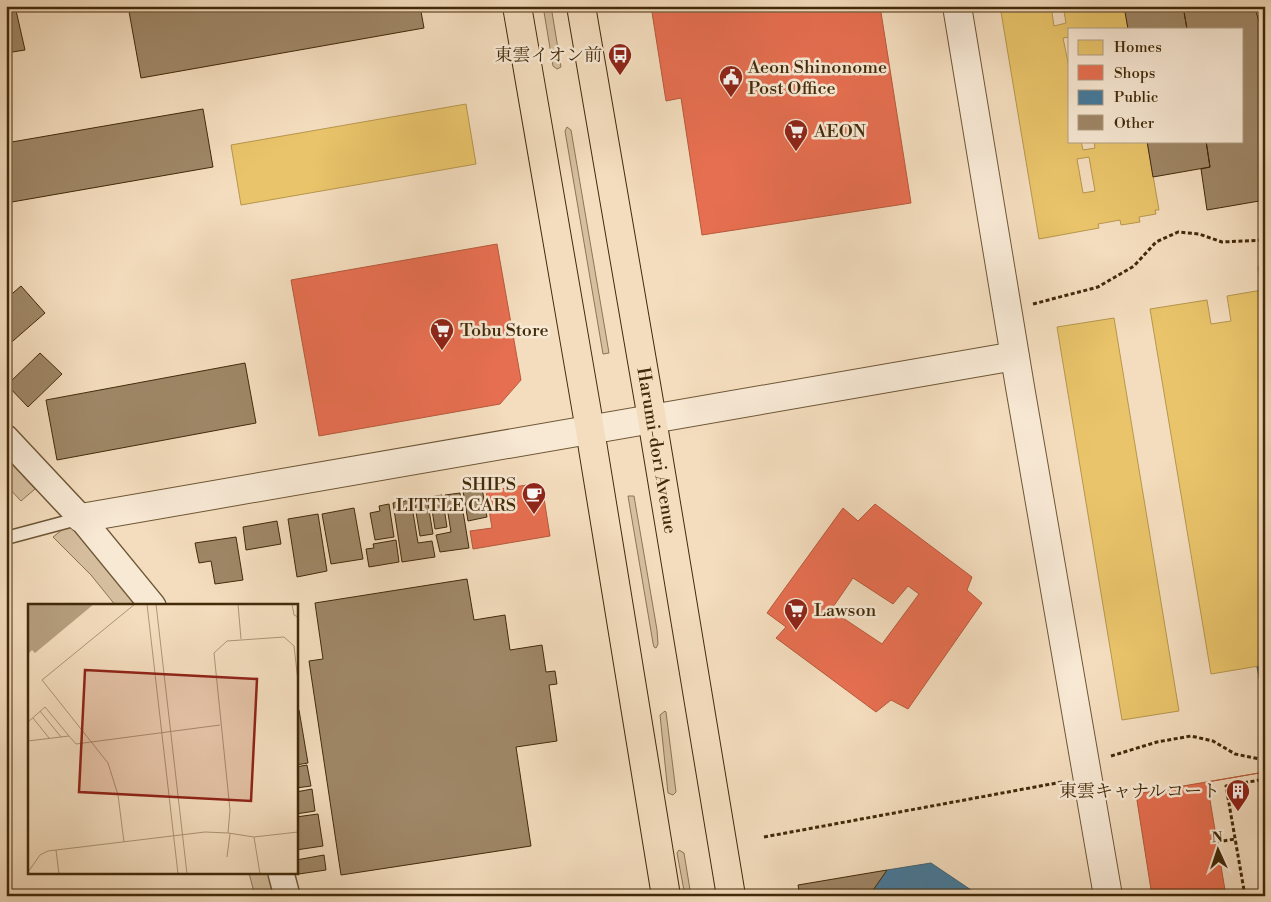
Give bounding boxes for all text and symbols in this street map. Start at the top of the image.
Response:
legend [1068,28,1244,142]
text: Homes [1114,38,1162,57]
bus stop icon: 東雲イオン前 [607,42,633,76]
place label: 東雲イオン前 [495,44,602,67]
place label: Aeon Shinonome Post Office [747,56,887,100]
public building icon: Aeon Shinonome Post Office [718,64,744,98]
text: Shops [1114,64,1155,83]
text: Public [1114,88,1158,107]
text: Other [1114,114,1155,133]
supermarket icon: AEON [783,118,809,152]
place label: AEON [813,120,866,143]
supermarket icon: Tobu Store [429,317,455,351]
place label: Tobu Store [460,319,549,342]
street label: Harumi-dori Avenue [631,366,682,536]
place label: SHIPS LITTLE CARS [396,473,516,517]
cafe icon: SHIPS LITTLE CARS [521,481,547,515]
supermarket icon: Lawson [783,597,809,631]
place label: Lawson [814,599,877,622]
inset map [28,604,298,874]
building icon: 東雲キャナルコート [1225,778,1251,812]
place label: 東雲キャナルコート [1059,780,1220,803]
north arrow [1194,824,1244,874]
text: N [1211,829,1223,847]

